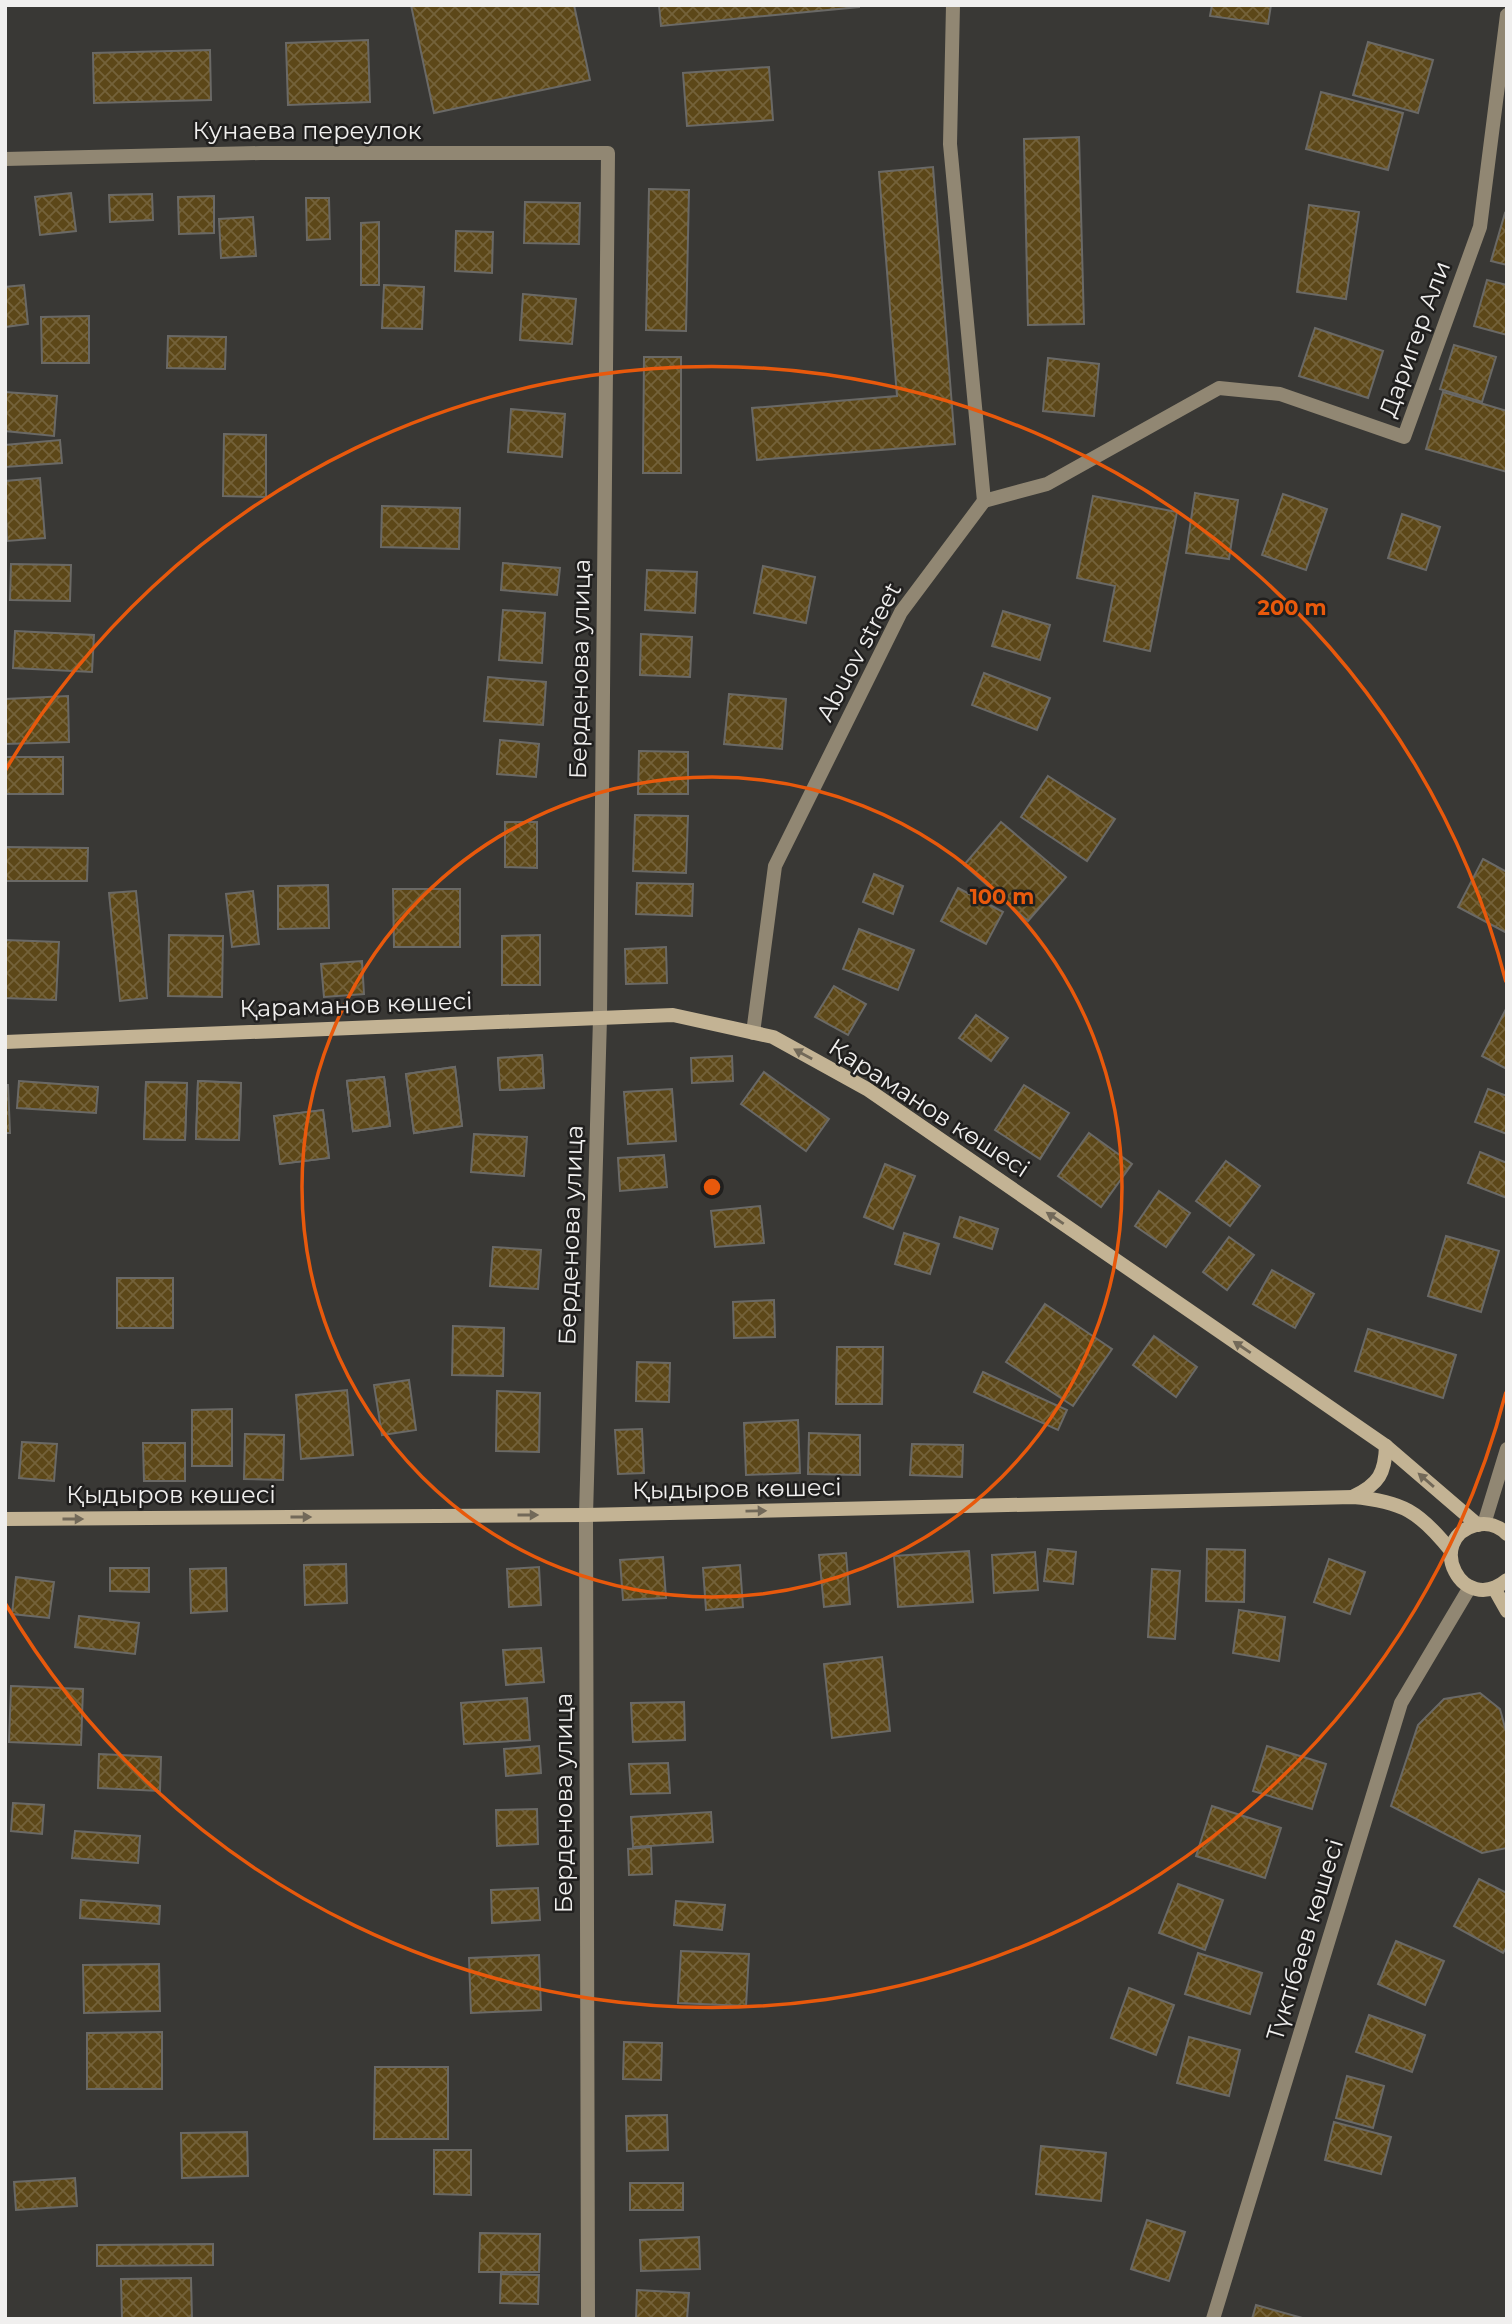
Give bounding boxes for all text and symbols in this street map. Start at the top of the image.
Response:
street label: Кунаева переулок [193,116,421,145]
street label: Даригер Али [1373,257,1456,421]
street label: Берденова улица [563,559,596,779]
street label: Abuov street [810,577,907,726]
text: 200 m [1258,595,1326,620]
text: 100 m [970,884,1034,909]
street label: Қараманов көшесі [239,986,473,1023]
street label: Қараманов көшесі [824,1032,1035,1183]
one-way arrow [793,1048,812,1060]
street label: Берденова улица [552,1124,589,1346]
centre of rings [700,1175,724,1199]
one-way arrow [1045,1212,1064,1225]
one-way arrow [1233,1340,1251,1354]
street label: Қыдыров көшесі [632,1472,842,1505]
one-way arrow [1417,1472,1435,1488]
street label: Қыдыров көшесі [66,1480,276,1509]
one-way arrow [745,1505,767,1517]
one-way arrow [518,1509,540,1521]
one-way arrow [290,1511,312,1523]
one-way arrow [63,1513,85,1524]
street label: Берденова улица [549,1693,578,1913]
street label: Түктібаев көшесі [1260,1835,1349,2044]

